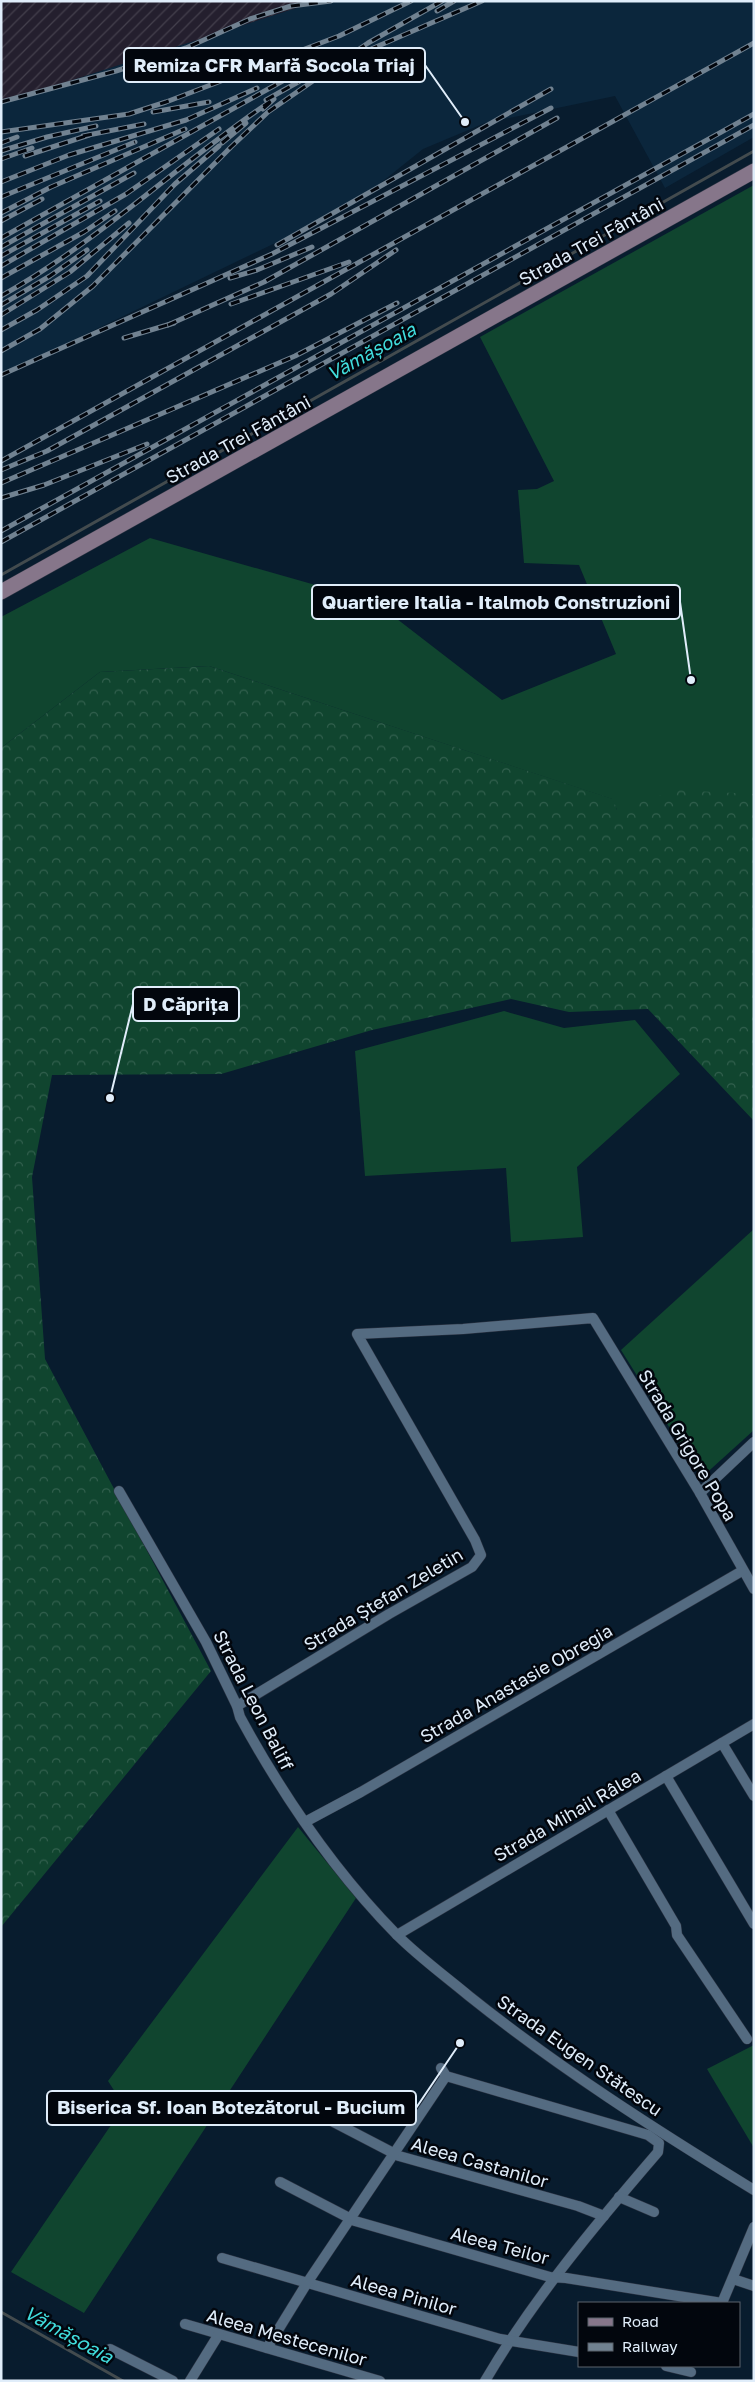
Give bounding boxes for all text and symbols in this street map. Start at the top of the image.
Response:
callout: Remiza CFR Marfă Socola Triaj [124,48,425,82]
text: Remiza CFR Marfă Socola Triaj [133,53,415,76]
street label: Strada Trei Fântâni [515,192,667,290]
water label: Vămășoaia [323,317,421,386]
street label: Strada Trei Fântâni [162,390,314,488]
callout: Quartiere Italia - Italmob Construzioni [312,585,680,619]
text: Quartiere Italia - Italmob Construzioni [322,590,670,613]
callout: D Căprița [133,987,239,1021]
text: D Căprița [143,992,229,1015]
street label: Strada Grigore Popa [634,1365,742,1525]
street label: Strada Ștefan Zeletin [299,1543,467,1655]
street label: Strada Anastasie Obregia [416,1619,616,1747]
street label: Strada Leon Baliff [209,1626,299,1774]
street label: Strada Mihail Râlea [490,1764,644,1866]
street label: Strada Eugen Stătescu [493,1990,667,2120]
callout: Biserica Sf. Ioan Botezătorul - Bucium [47,2091,416,2125]
text: Biserica Sf. Ioan Botezătorul - Bucium [57,2095,405,2118]
street label: Aleea Castanilor [409,2132,551,2192]
street label: Aleea Teilor [448,2221,552,2269]
street label: Aleea Pinilor [349,2268,459,2320]
water label: Vămășoaia [20,2300,118,2369]
legend [578,2302,740,2367]
street label: Aleea Mestecenilor [204,2304,370,2370]
text: Road [622,2312,659,2330]
text: Railway [622,2337,678,2355]

